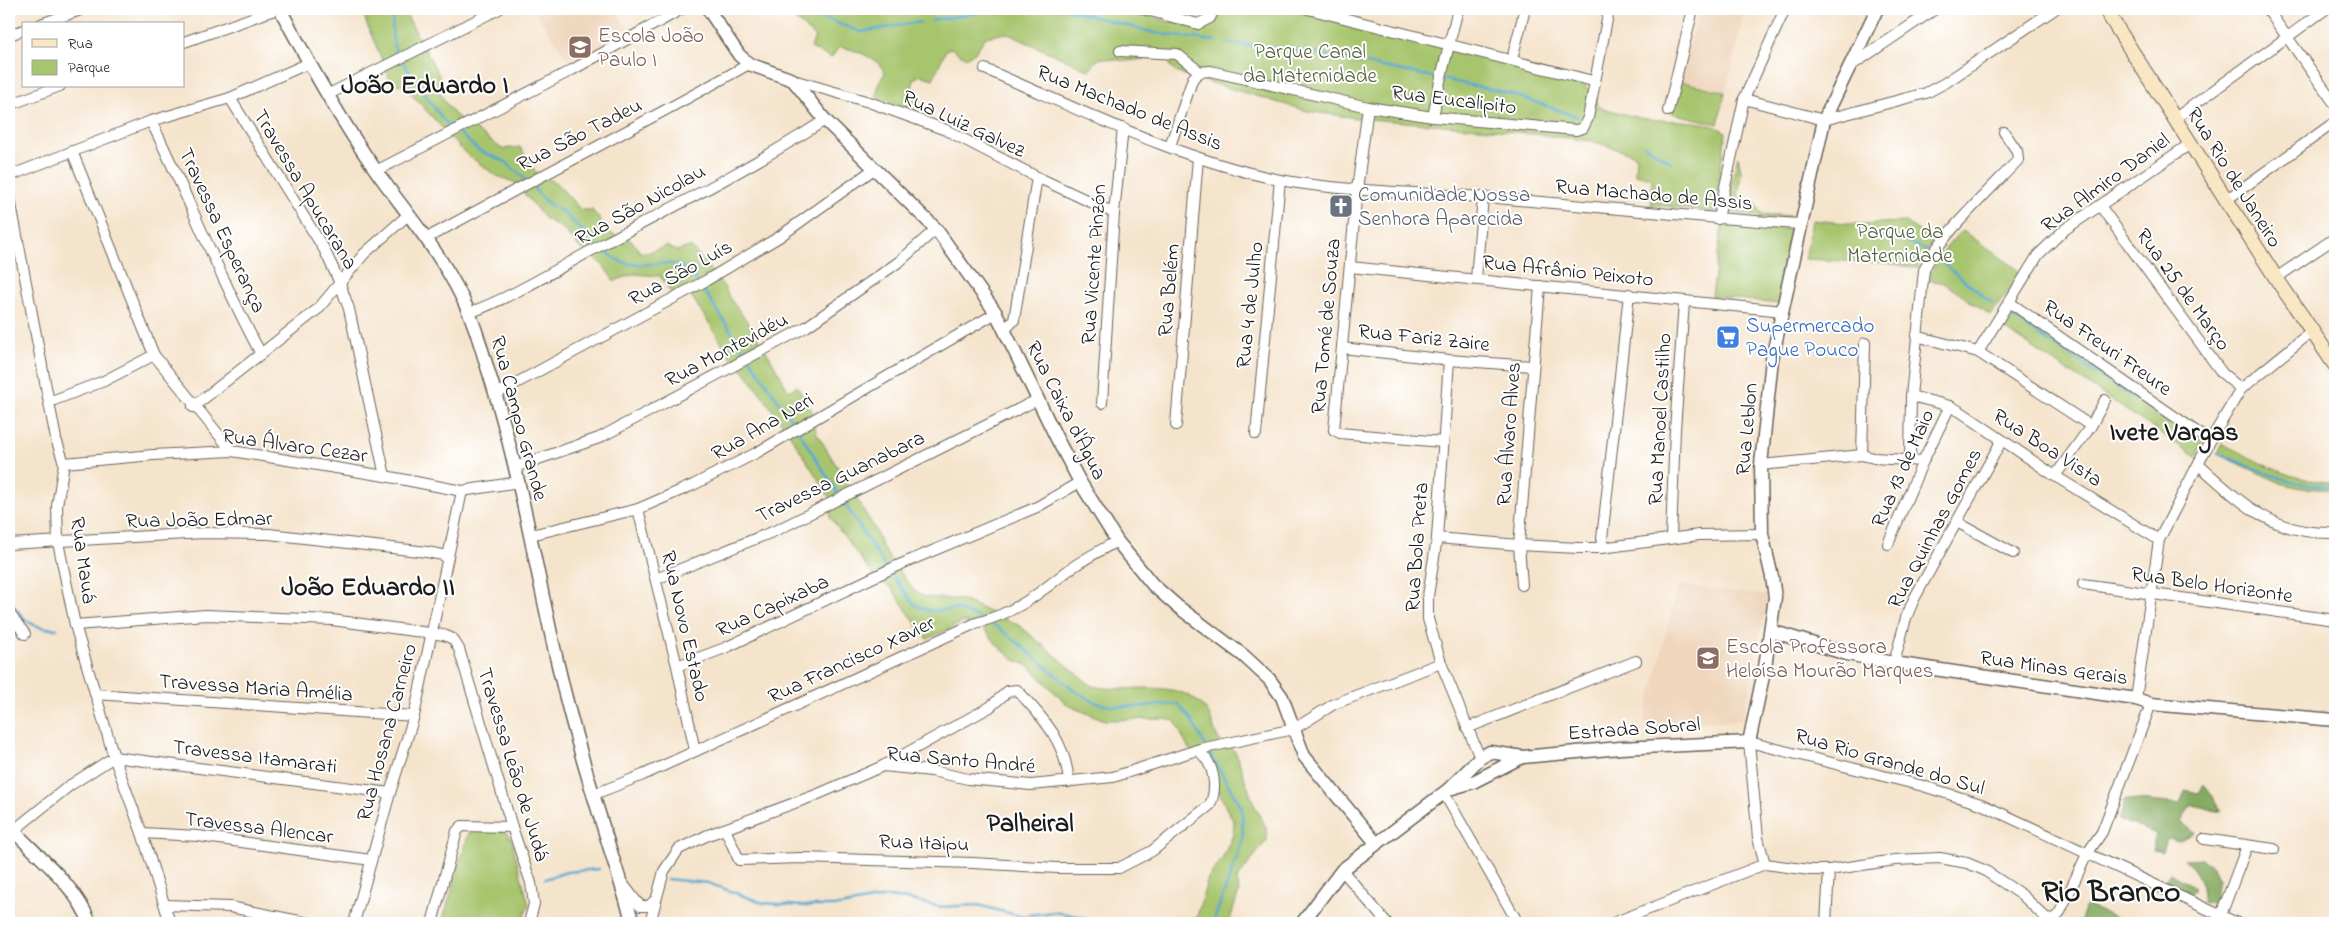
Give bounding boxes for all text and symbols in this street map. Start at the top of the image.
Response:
legend [22,22,185,88]
place label: Escola João Paulo I [598,22,704,76]
text: Rua [68,33,93,55]
school or university icon: Escola João Paulo I [567,34,593,60]
park label: Parque Canal da Maternidade [1243,38,1378,92]
text: Parque [68,57,110,79]
street label: Rua Machado de Assis [1032,58,1227,160]
district label: João Eduardo I [341,68,509,106]
street label: Rua Eucalipito [1389,78,1518,124]
street label: Rua Luiz Galvez [897,83,1030,167]
street label: Rua São Tadeu [512,91,648,180]
street label: Rua Rio de Janeiro [2178,102,2289,254]
street label: Travessa Apucarana [244,104,364,276]
street label: Rua Almiro Daniel [2035,126,2177,241]
street label: Travessa Esperança [170,143,273,318]
street label: Rua São Nicolau [570,158,712,254]
street label: Rua Machado de Assis [1554,172,1754,220]
place label: Comunidade Nossa Senhora Aparecida [1358,181,1530,235]
street label: Rua Vicente Pinzón [1074,183,1116,345]
church icon: Comunidade Nossa Senhora Aparecida [1328,193,1354,219]
park label: Parque da Maternidade [1847,218,1953,272]
street label: Rua 25 de Março [2128,223,2237,358]
street label: Rua São Luís [624,233,738,315]
street label: Rua Tomé de Souza [1304,237,1350,415]
street label: Rua 4 de Julho [1229,240,1273,370]
street label: Rua Belém [1151,243,1189,338]
street label: Rua Afrânio Peixoto [1481,248,1655,296]
street label: Rua Freuri Freure [2036,293,2178,405]
street label: Rua Montevidéu [660,306,794,396]
place label: Supermercado Pague Pouco [1746,312,1874,368]
street label: Rua Fariz Zaire [1356,317,1492,361]
supermarket icon: Supermercado Pague Pouco [1715,324,1741,350]
street label: Rua Manoel Castilho [1642,332,1680,506]
street label: Rua Campo Grande [482,333,555,505]
street label: Rua Caixa d'Água [1015,336,1114,487]
street label: Rua Álvaro Alves [1489,361,1530,507]
street label: Rua Leblon [1729,382,1767,477]
street label: Rua Ana Neri [706,386,820,469]
street label: Rua Boa Vista [1986,402,2108,495]
street label: Rua 13 de Maio [1864,405,1943,532]
district label: Ivete Vargas [2110,415,2238,454]
street label: Rua Álvaro Cezar [220,421,370,472]
street label: Travessa Guanabara [751,424,930,532]
street label: Rua Quinhas Gomes [1881,444,1991,614]
street label: Rua Bola Preta [1399,481,1437,613]
street label: Rua João Edmar [125,505,273,537]
street label: Rua Mauá [61,515,103,606]
street label: Rua Novo Estado [652,548,716,705]
street label: Rua Belo Horizonte [2129,560,2295,612]
street label: Rua Capixaba [711,568,834,646]
district label: João Eduardo II [281,570,455,608]
street label: Rua Francisco Xavier [764,609,941,713]
place label: Escola Professora Heloísa Mourão Marques [1726,633,1933,687]
street label: Rua Hosana Carneiro [350,640,426,825]
street label: Rua Minas Gerais [1978,644,2130,694]
school or university icon: Escola Professora Heloísa Mourão Marques [1695,645,1721,671]
street label: Travessa Leão de Judá [468,664,556,865]
street label: Travessa Maria Amélia [158,667,354,711]
street label: Estrada Sobral [1567,710,1702,750]
street label: Rua Rio Grande do Sul [1791,721,1988,804]
street label: Travessa Itamarati [171,733,339,783]
street label: Rua Santo André [885,740,1037,783]
street label: Travessa Alencar [183,805,335,853]
district label: Palheiral [986,806,1074,844]
street label: Rua Itaipu [878,827,970,861]
district label: Rio Branco [2042,871,2180,916]

